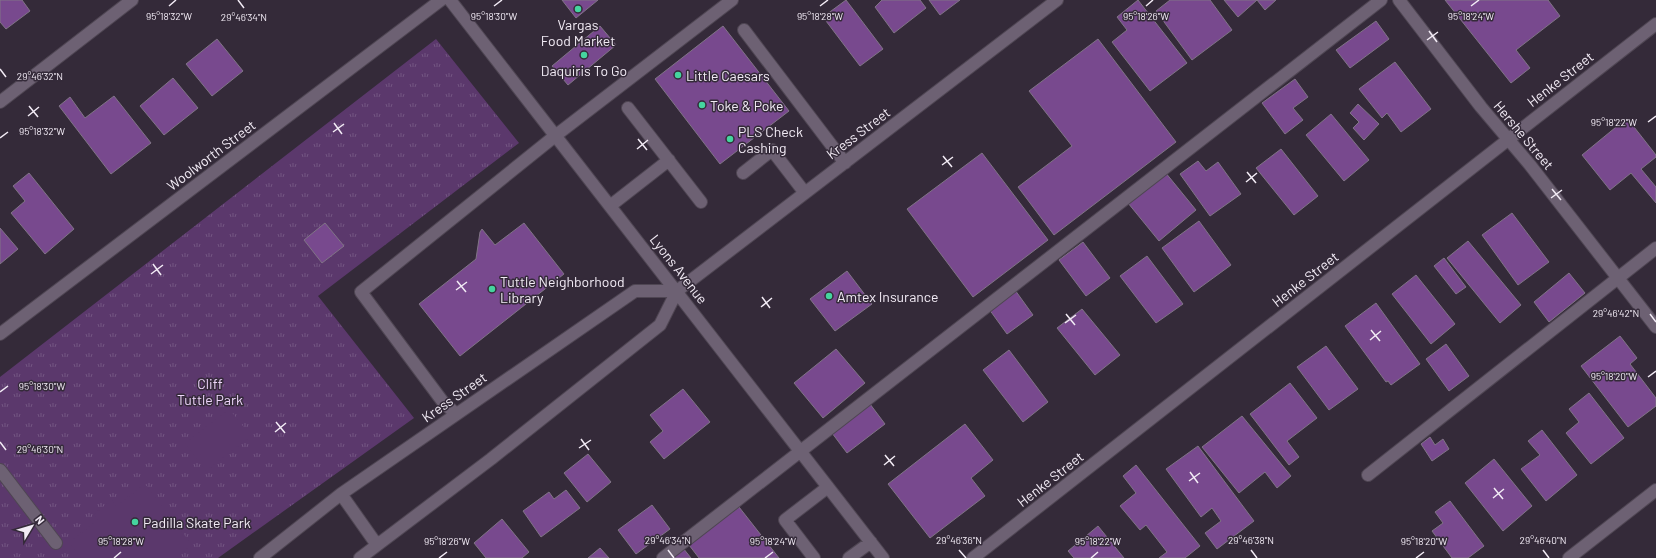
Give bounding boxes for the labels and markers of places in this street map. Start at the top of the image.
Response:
marker: Vargas Food Market [573,4,583,14]
place label: Vargas Food Market [541,16,615,49]
marker: Daquiris To Go [579,50,589,60]
place label: Daquiris To Go [541,62,627,79]
place label: Little Caesars [686,67,770,84]
marker: Little Caesars [673,70,683,80]
place label: Toke & Poke [710,97,784,114]
marker: Toke & Poke [697,100,707,110]
place label: PLS Check Cashing [738,123,803,156]
marker: PLS Check Cashing [725,134,735,144]
place label: Tuttle Neighborhood Library [500,273,625,306]
marker: Tuttle Neighborhood Library [487,284,497,294]
place label: Amtex Insurance [837,288,939,305]
marker: Amtex Insurance [824,291,834,301]
place label: Padilla Skate Park [143,514,251,531]
marker: Padilla Skate Park [130,517,140,527]

